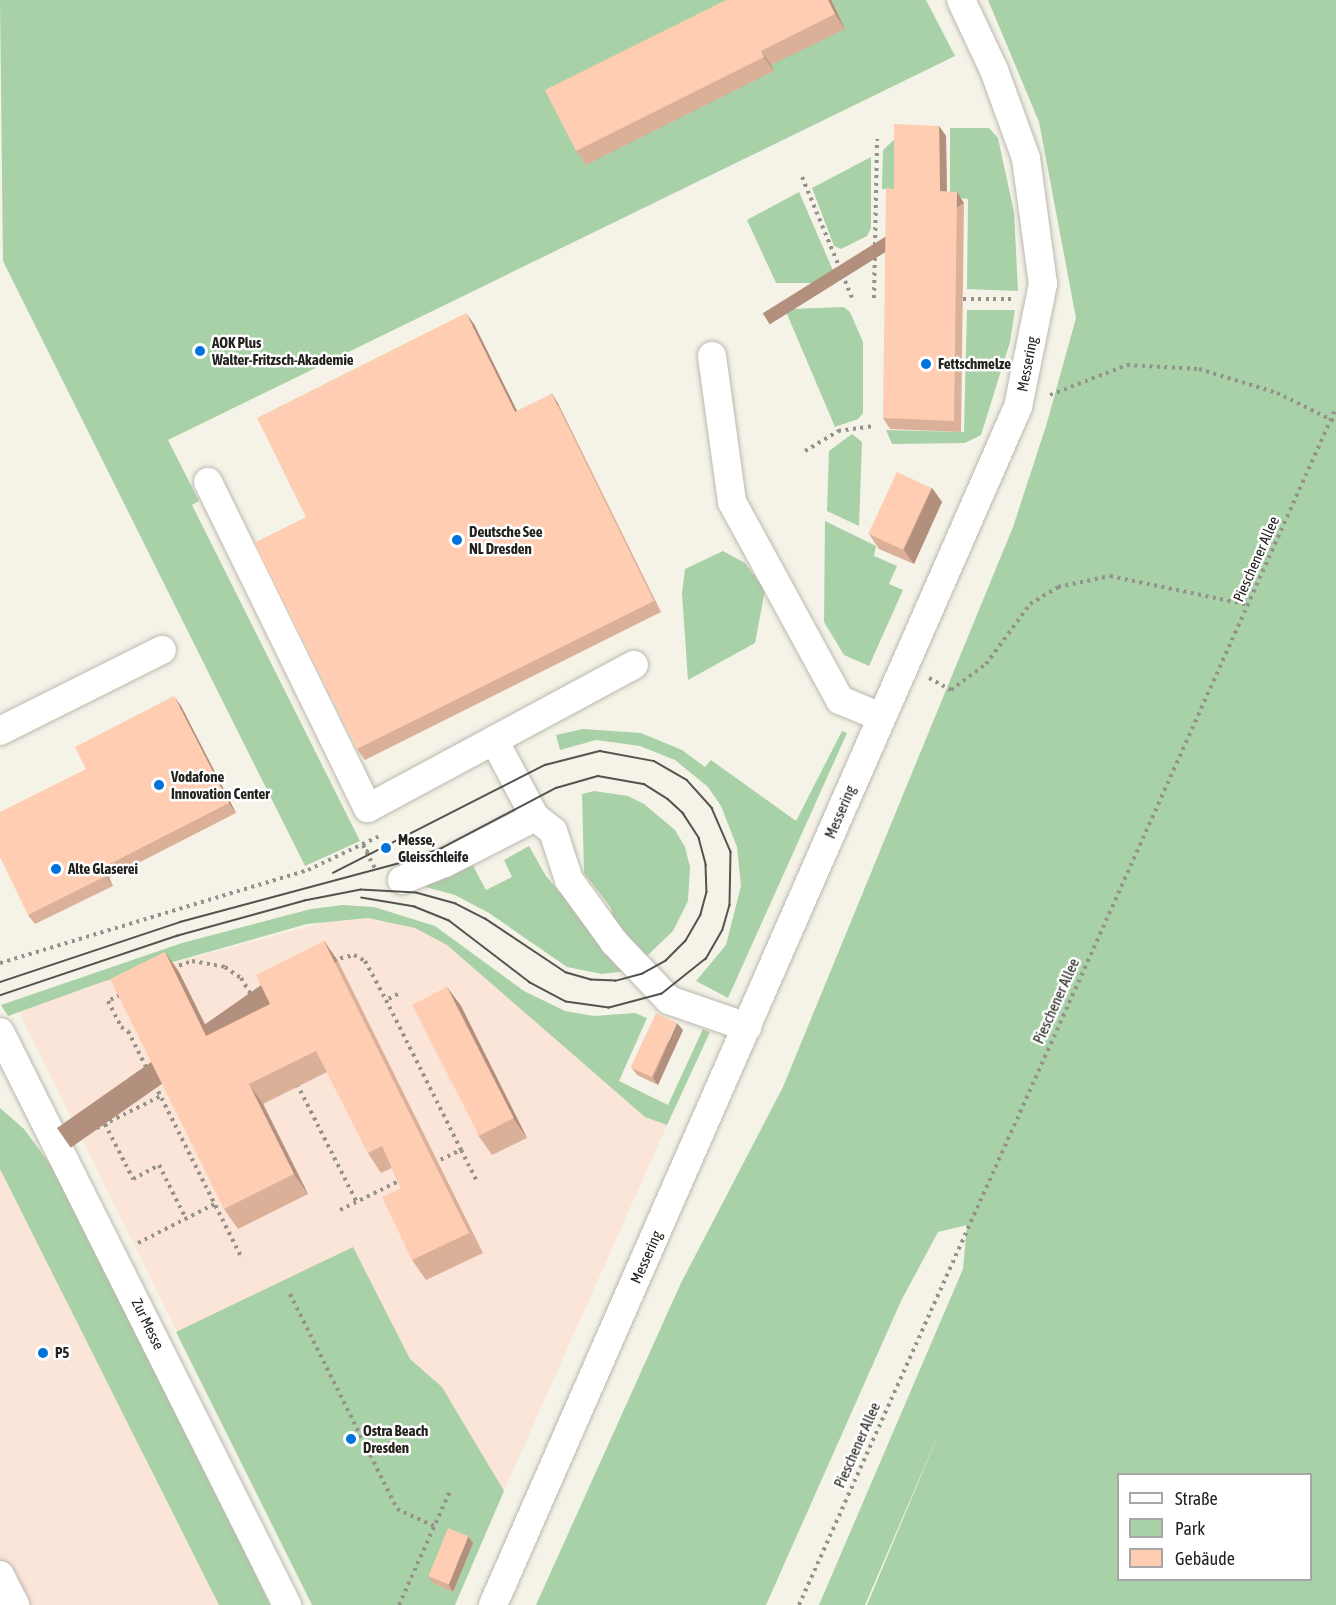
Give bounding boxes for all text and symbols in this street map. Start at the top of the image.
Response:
place label: AOK Plus Walter-Fritzsch-Akademie [212,333,354,368]
street label: Messering [1013,335,1041,393]
marker: AOK Plus Walter-Fritzsch-Akademie [193,344,207,358]
place label: Fettschmelze [938,355,1011,373]
marker: Fettschmelze [919,357,933,371]
street label: Pieschener Allee [1229,514,1283,604]
place label: Deutsche See NL Dresden [469,522,543,557]
marker: Deutsche See NL Dresden [450,533,464,547]
place label: Vodafone Innovation Center [171,767,270,802]
marker: Vodafone Innovation Center [152,778,166,792]
street label: Messering [821,783,859,841]
place label: Messe, Gleisschleife [398,830,468,865]
marker: Messe, Gleisschleife [379,841,393,855]
place label: Alte Glaserei [68,860,138,878]
marker: Alte Glaserei [49,862,63,876]
street label: Pieschener Allee [1029,956,1083,1046]
street label: Messering [626,1228,666,1286]
street label: Zur Messe [128,1295,168,1353]
place label: P5 [55,1344,69,1362]
marker: P5 [36,1346,50,1360]
street label: Pieschener Allee [830,1400,884,1490]
place label: Ostra Beach Dresden [363,1421,428,1456]
marker: Ostra Beach Dresden [344,1432,358,1446]
legend [1117,1473,1312,1581]
text: Straße [1175,1488,1218,1509]
text: Park [1175,1518,1205,1539]
text: Gebäude [1175,1548,1235,1569]

